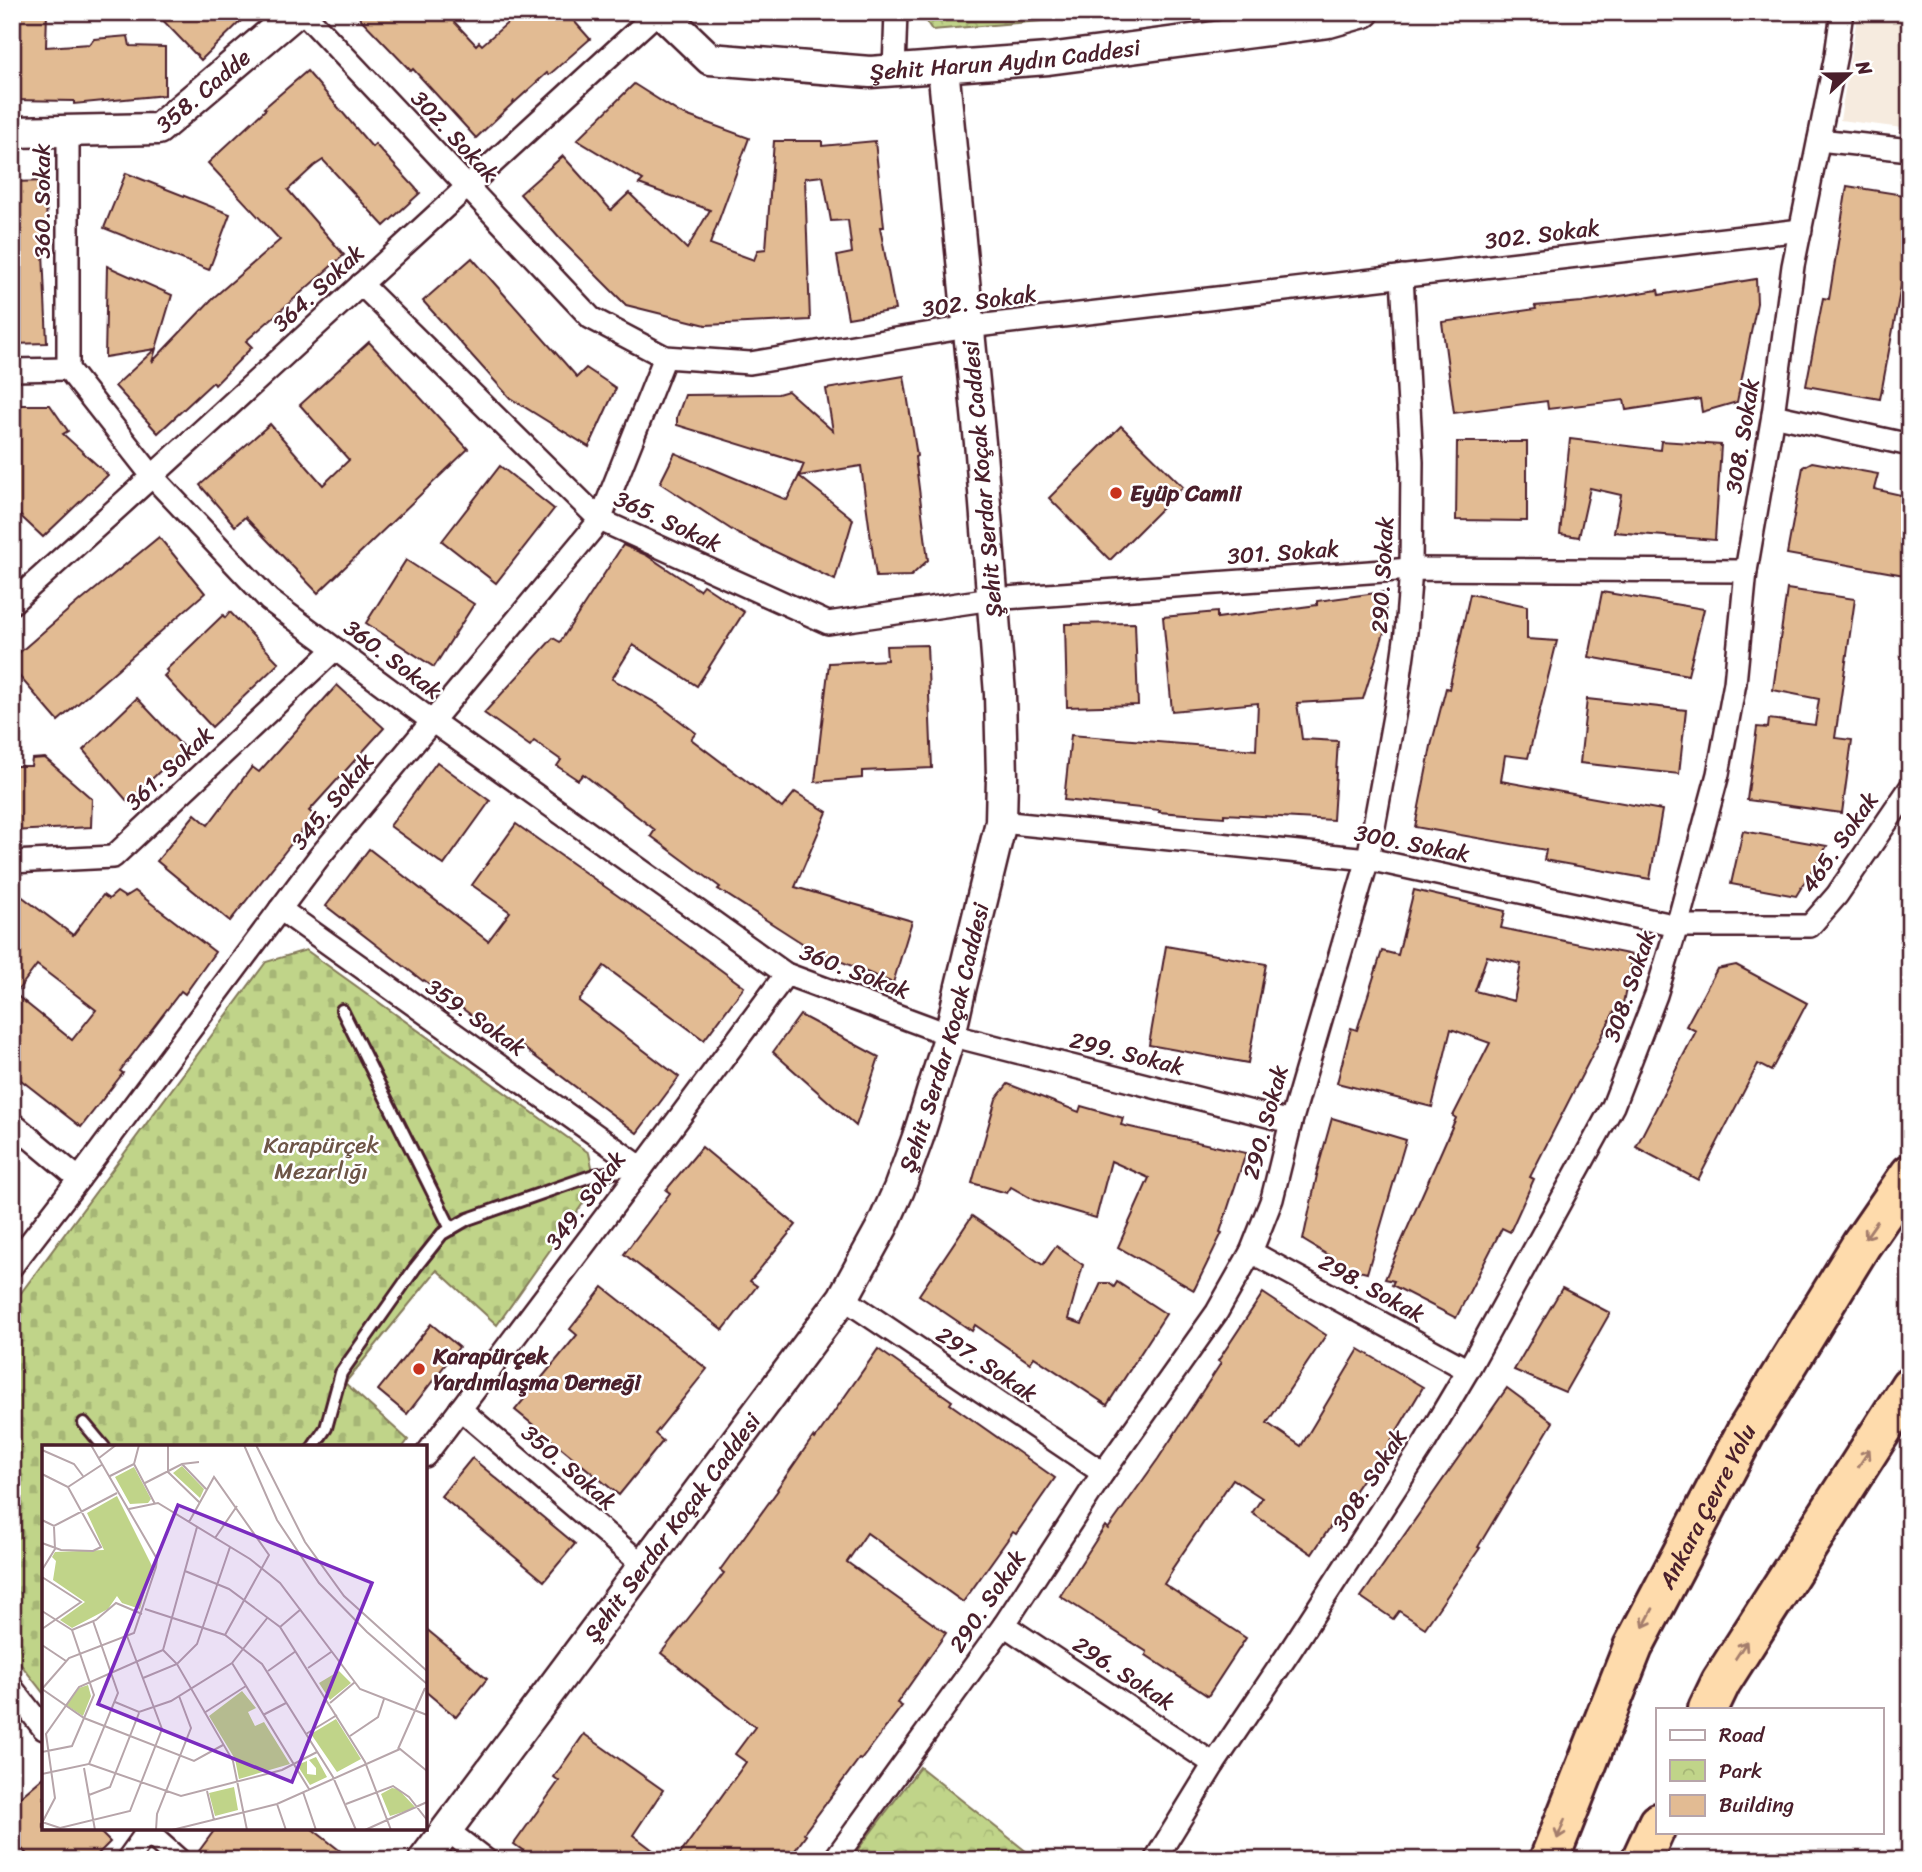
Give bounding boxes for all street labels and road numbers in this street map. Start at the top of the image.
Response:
street label: Şehit Harun Aydın Caddesi [868,27,1143,93]
street label: 358. Cadde [146,38,261,144]
street label: 302. Sokak [400,80,509,193]
street label: 360. Sokak [22,143,63,259]
street label: 302. Sokak [1482,207,1602,262]
street label: 364. Sokak [262,234,374,343]
street label: 302. Sokak [919,273,1039,330]
street label: Şehit Serdar Koçak Caddesi [950,338,1015,619]
street label: 308. Sokak [1713,376,1772,497]
street label: 365. Sokak [607,479,728,564]
street label: 290. Sokak [1359,516,1406,635]
street label: 301. Sokak [1226,528,1340,577]
street label: 360. Sokak [334,608,451,710]
street label: 361. Sokak [115,716,224,821]
street label: 345. Sokak [280,743,385,859]
street label: 465. Sokak [1789,783,1890,902]
street label: 300. Sokak [1351,812,1473,875]
street label: Şehit Serdar Koçak Caddesi [887,898,1002,1178]
street label: 308. Sokak [1591,925,1668,1048]
street label: 360. Sokak [794,932,916,1011]
street label: 359. Sokak [417,967,535,1067]
street label: 299. Sokak [1065,1019,1188,1087]
street label: 290. Sokak [1231,1060,1300,1184]
street label: 349. Sokak [534,1142,637,1259]
street label: 298. Sokak [1311,1242,1433,1335]
street label: 297. Sokak [927,1315,1046,1414]
street label: Şehit Serdar Koçak Caddesi [573,1403,772,1651]
street label: 350. Sokak [511,1414,626,1521]
street label: Ankara Çevre Yolu [1646,1415,1768,1598]
street label: 308. Sokak [1321,1420,1418,1540]
street label: 290. Sokak [938,1541,1037,1661]
street label: 296. Sokak [1064,1625,1183,1722]

